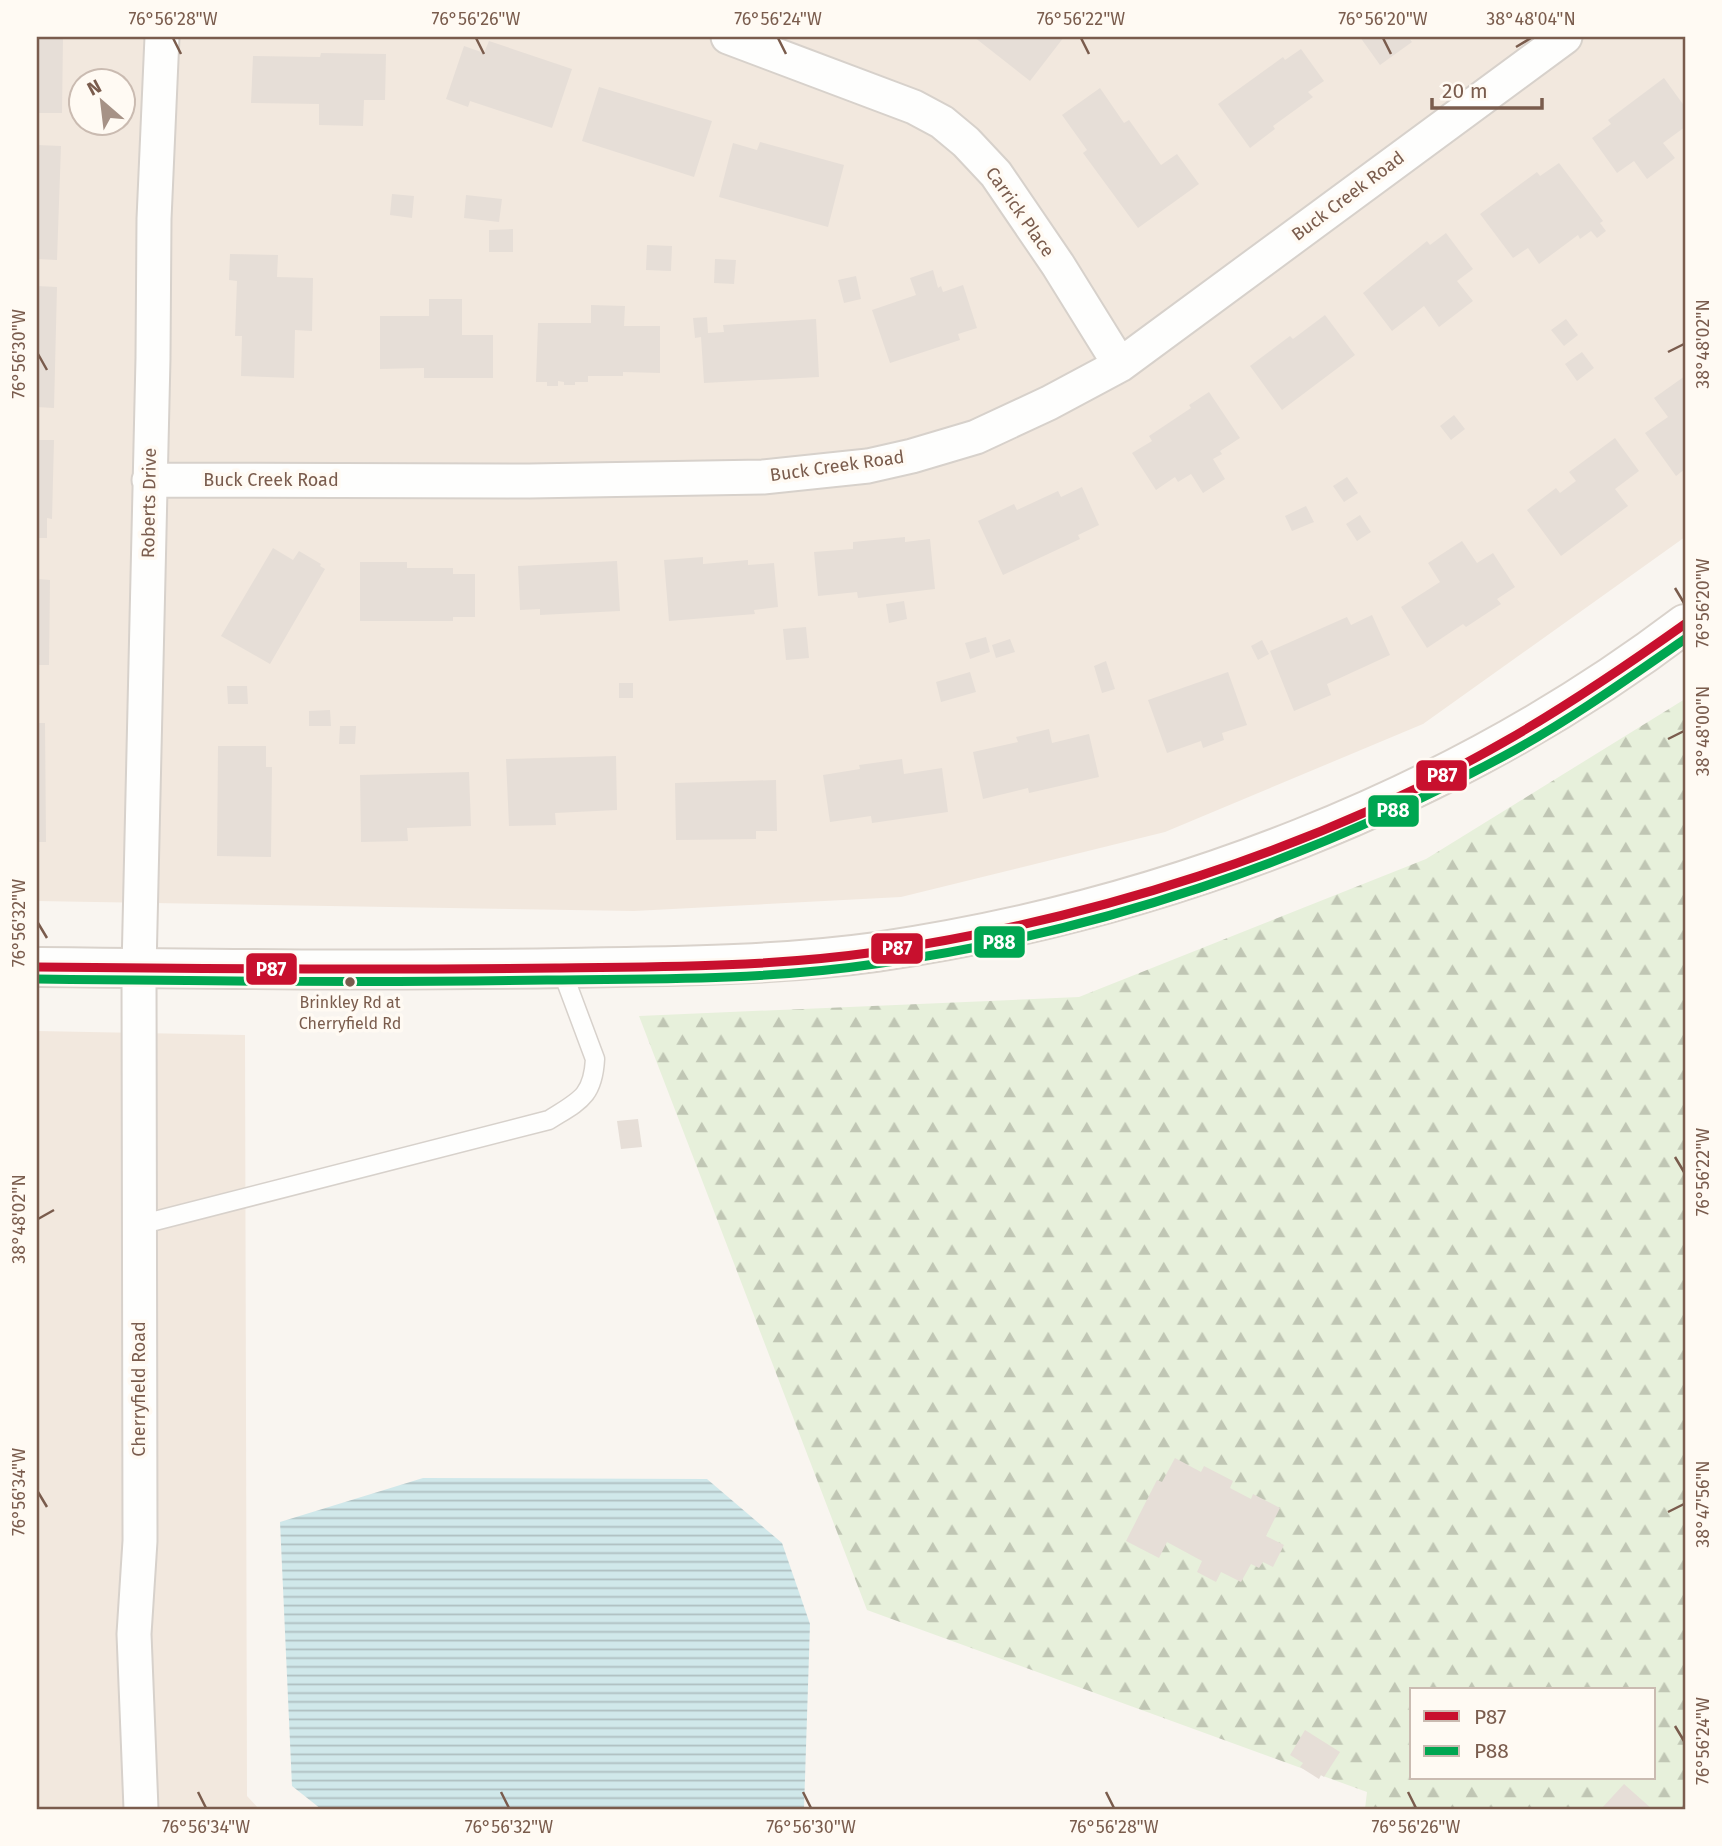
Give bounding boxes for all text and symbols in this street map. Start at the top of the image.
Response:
text: 76°56'28"W [128,8,218,30]
text: 76°56'26"W [432,8,521,30]
text: 76°56'24"W [734,8,822,30]
text: 76°56'22"W [1037,8,1125,30]
text: 76°56'20"W [1338,8,1428,30]
text: 38°48'04"N [1486,8,1576,30]
north arrow [66,66,136,136]
scale bar [1432,66,1542,110]
text: N [83,74,105,101]
text: 20 m [1442,78,1488,104]
street label: Buck Creek Road [1287,146,1409,246]
street label: Carrick Place [981,163,1059,261]
text: 38°48'02"N [1692,299,1714,389]
text: 76°56'30"W [8,309,30,399]
street label: Buck Creek Road [768,446,906,486]
street label: Roberts Drive [137,448,161,558]
street label: Buck Creek Road [203,469,339,491]
text: 76°56'20"W [1692,558,1714,648]
text: 38°48'00"N [1692,686,1714,776]
line badge: P87 [1415,759,1468,792]
text: P87 [1427,764,1457,787]
line badge: P88 [1367,794,1420,828]
text: P88 [1376,799,1410,822]
text: 76°56'32"W [8,879,30,967]
line badge: P88 [973,925,1026,959]
text: P88 [982,931,1016,954]
line badge: P87 [870,932,924,965]
text: P87 [882,937,912,960]
line badge: P87 [245,952,298,986]
text: P87 [256,958,286,981]
marker: Brinkley Rd at Cherryfield Rd [343,975,357,989]
place label: Brinkley Rd at Cherryfield Rd [299,993,401,1033]
text: 76°56'22"W [1692,1128,1714,1216]
text: 38°48'02"N [8,1174,30,1264]
street label: Cherryfield Road [128,1321,150,1457]
text: 76°56'34"W [8,1448,30,1536]
text: 38°47'56"N [1692,1460,1714,1548]
legend [1410,1688,1656,1780]
text: 76°56'24"W [1692,1697,1714,1785]
text: P87 [1474,1704,1506,1730]
text: P88 [1474,1738,1509,1764]
text: 76°56'34"W [162,1816,250,1838]
text: 76°56'32"W [465,1816,553,1838]
text: 76°56'30"W [766,1816,856,1838]
text: 76°56'28"W [1069,1816,1159,1838]
text: 76°56'26"W [1372,1816,1461,1838]

